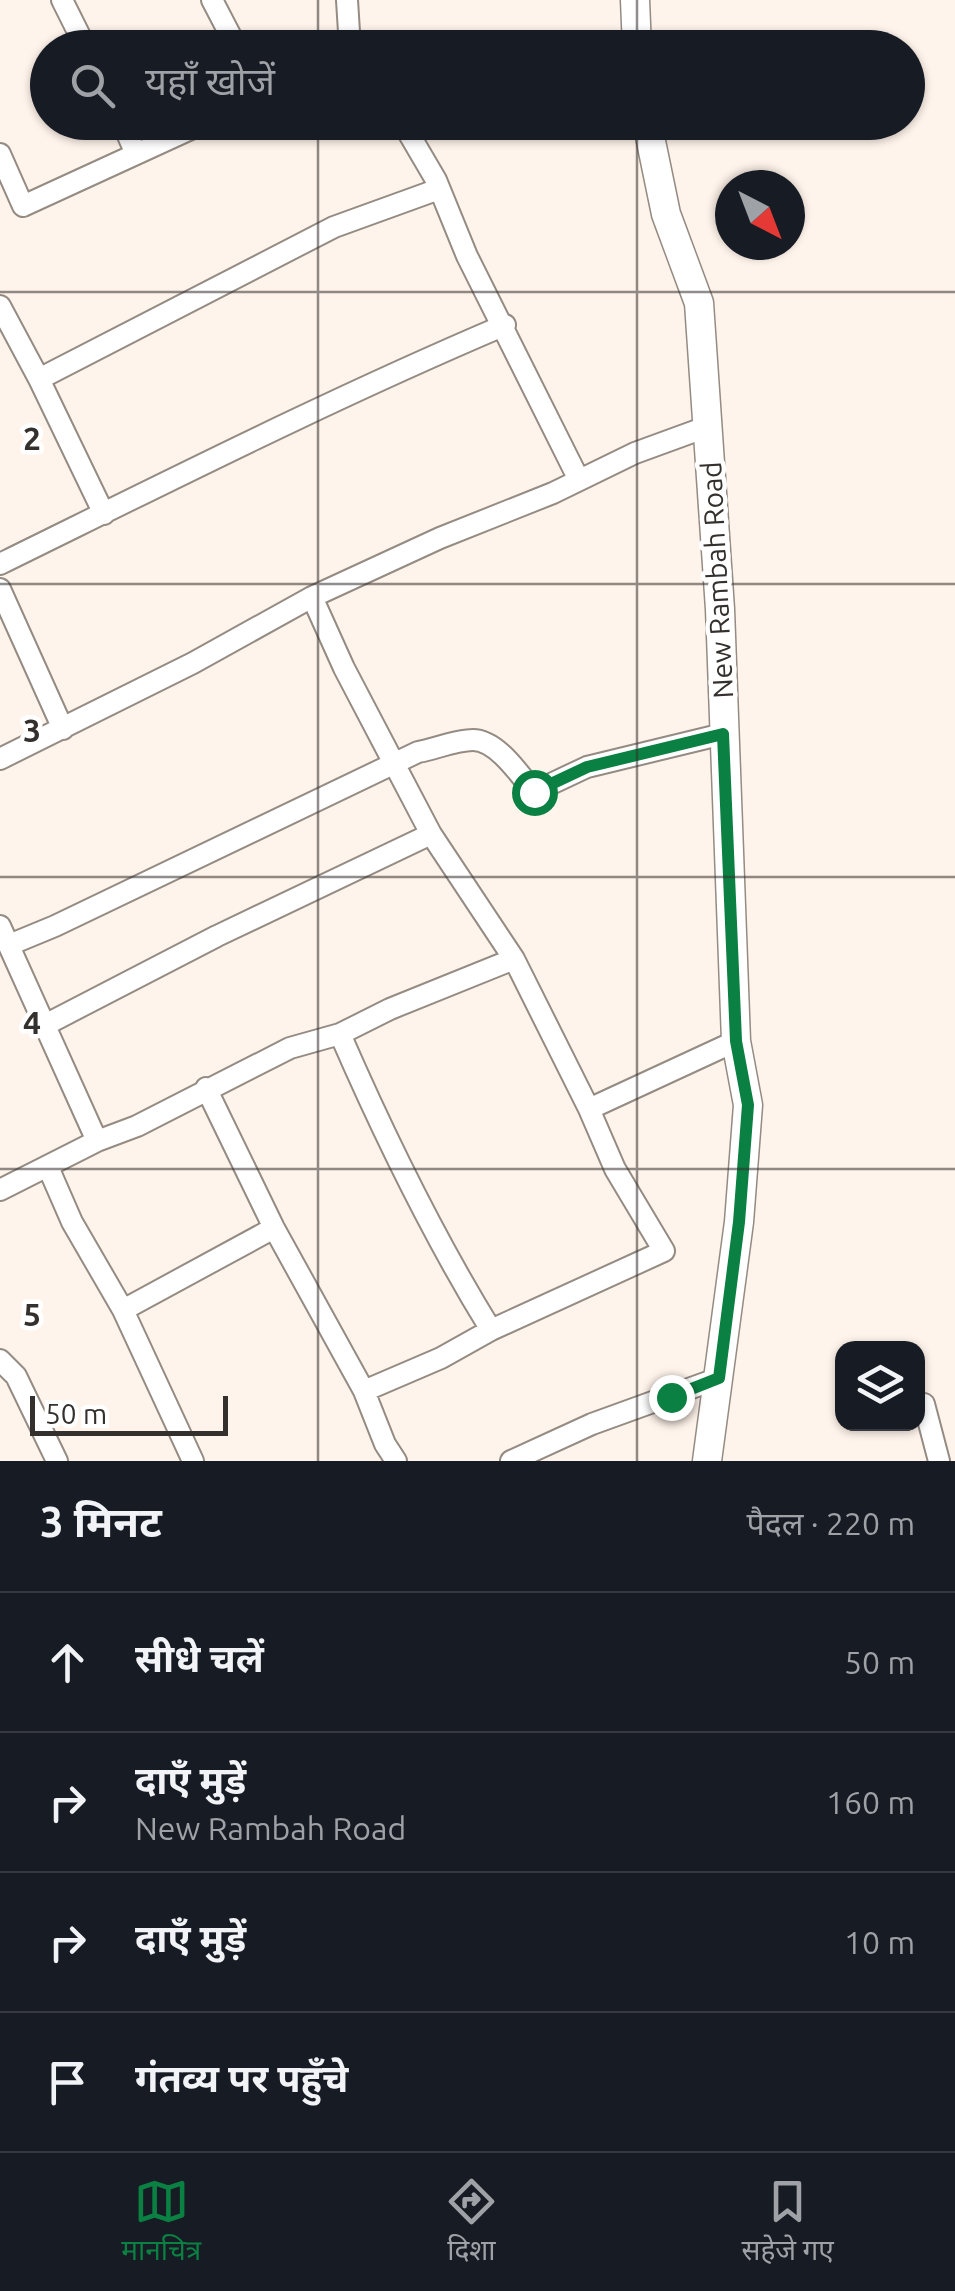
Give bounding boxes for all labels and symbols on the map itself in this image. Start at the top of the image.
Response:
north arrow [715,170,805,260]
text: 2 [23,420,41,456]
street label: New Rambah Road [695,461,738,699]
text: 3 [23,712,41,748]
route start [512,770,558,816]
text: 4 [23,1004,41,1040]
text: 5 [23,1296,41,1332]
route end [649,1375,695,1421]
scale bar [30,1391,228,1436]

